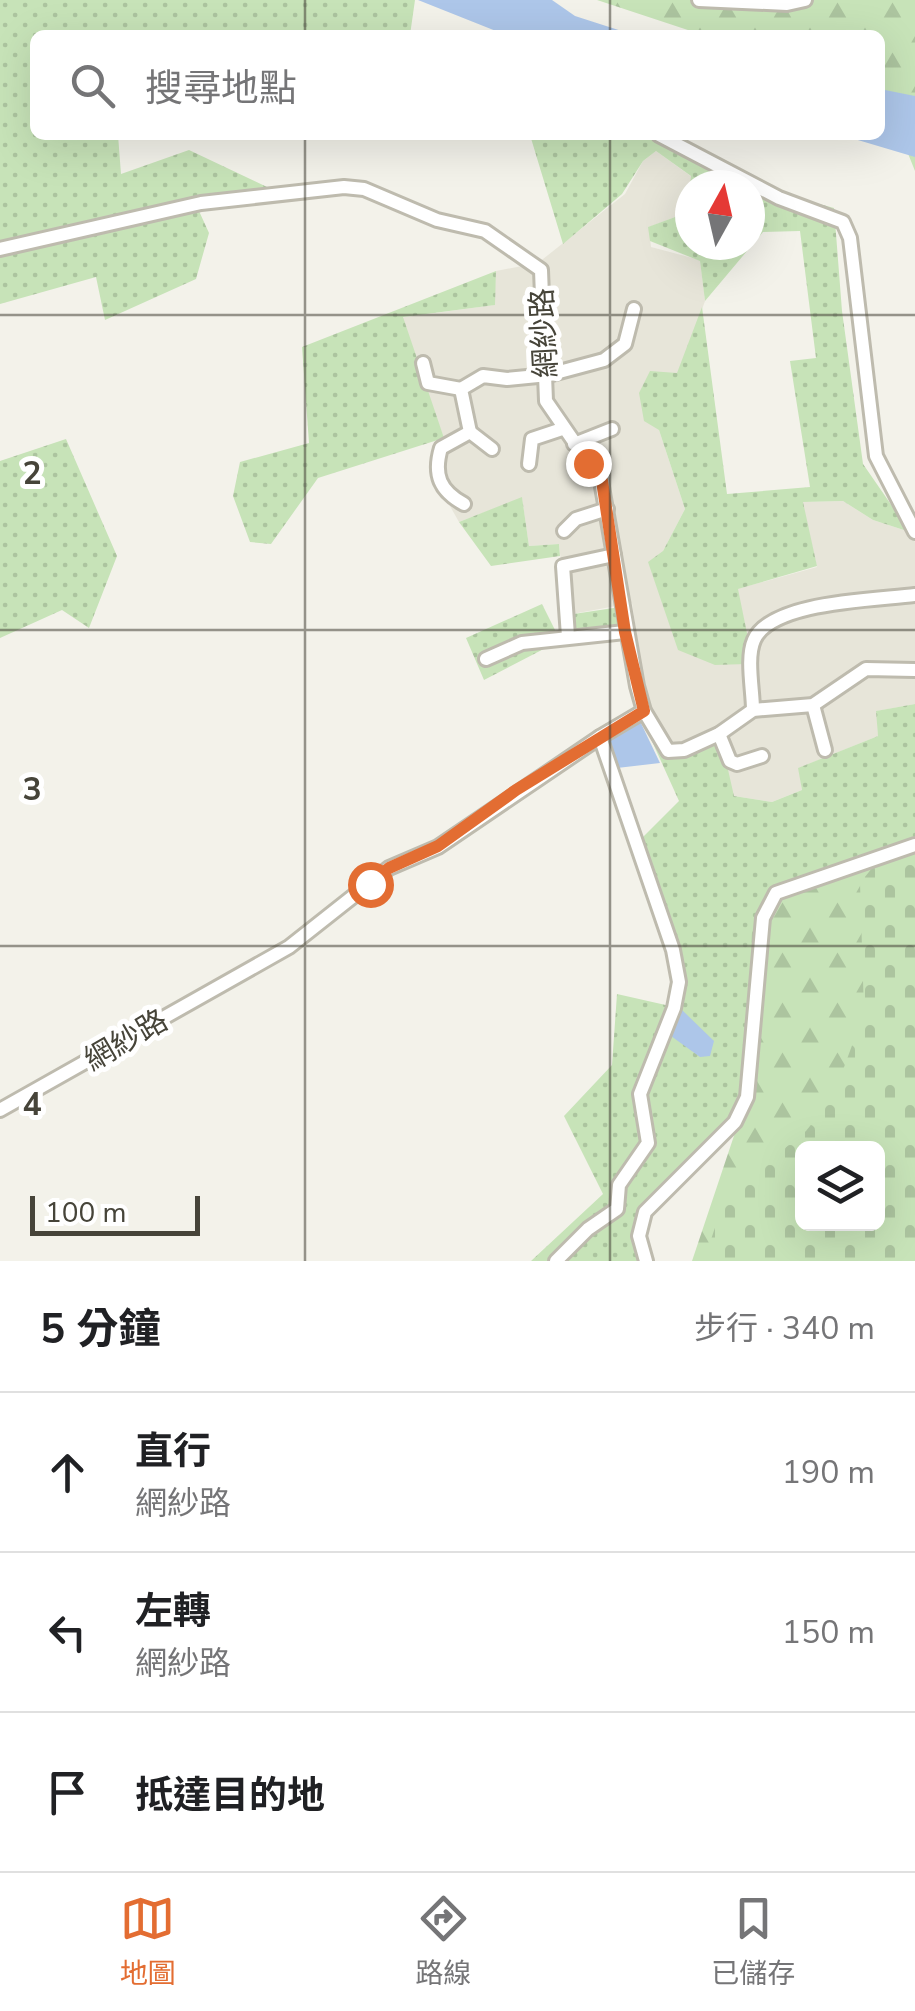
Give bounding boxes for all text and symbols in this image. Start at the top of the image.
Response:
search box [30,30,885,140]
icon: search [65,58,120,113]
text: 搜尋地點 [145,63,297,114]
north arrow [675,170,765,260]
street label: 網紗路 [522,287,567,379]
route end [566,441,612,487]
text: 2 [22,452,42,495]
text: 3 [22,768,42,811]
route start [348,862,394,908]
street label: 網紗路 [77,1000,175,1081]
text: 4 [22,1083,42,1126]
map controls [795,1141,885,1231]
button: layers [795,1141,885,1231]
scale bar [30,1191,200,1236]
text: 100 m [45,1194,127,1232]
text: 5 分鐘 [40,1301,161,1358]
text: 步行 · 340 m [694,1307,875,1350]
text: 直行 [135,1426,211,1477]
icon: ahead [40,1445,95,1500]
text: 190 m [782,1451,875,1494]
text: 網紗路 [135,1482,231,1525]
text: 左轉 [135,1586,211,1637]
icon: left [40,1605,95,1660]
text: 150 m [782,1611,875,1654]
text: 網紗路 [135,1642,231,1685]
icon: arrive [40,1765,95,1820]
text: 抵達目的地 [135,1770,325,1821]
tab: 地圖 [120,1891,176,1993]
tab: 路線 [415,1891,471,1993]
tab: 已儲存 [711,1891,795,1993]

